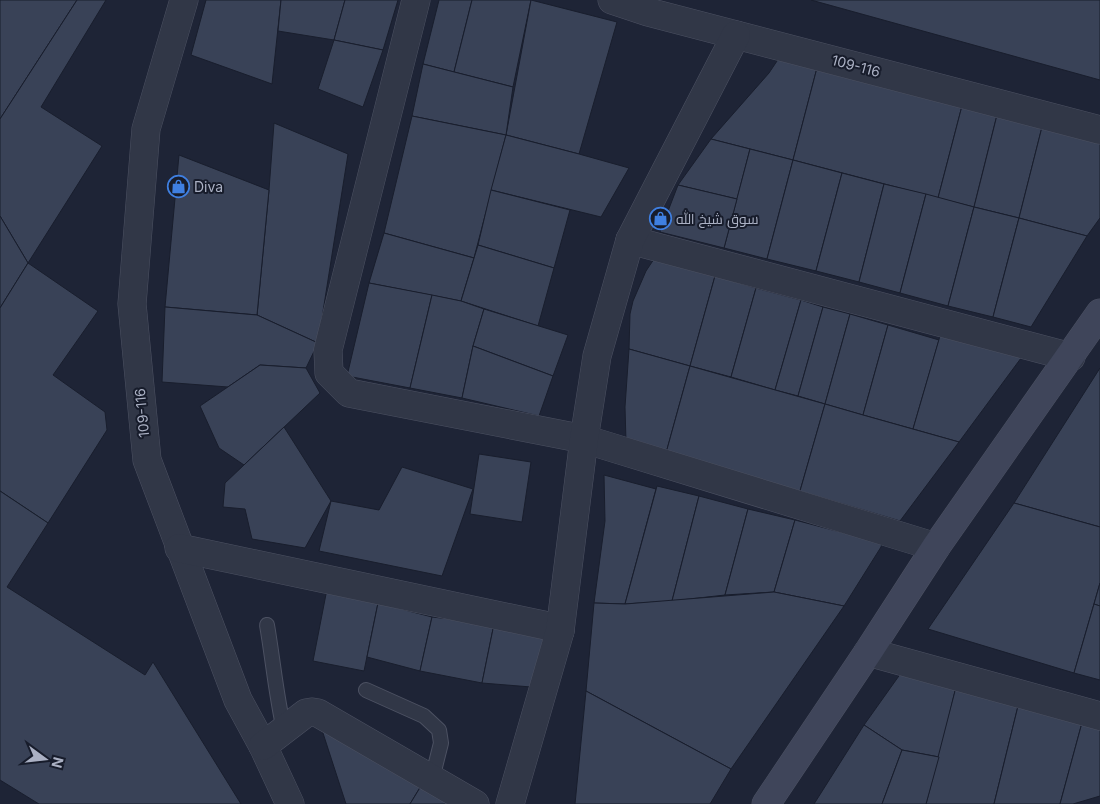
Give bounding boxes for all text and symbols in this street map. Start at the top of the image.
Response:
street label: 109-116 [830,51,882,80]
shop icon: Diva [166,175,190,199]
place label: Diva [194,178,223,195]
shop icon: سوق شيخ الله [648,207,672,231]
place label: سوق شيخ الله [676,210,759,228]
street label: 109-116 [131,388,152,439]
north arrow [20,734,70,784]
text: N [48,755,68,770]

